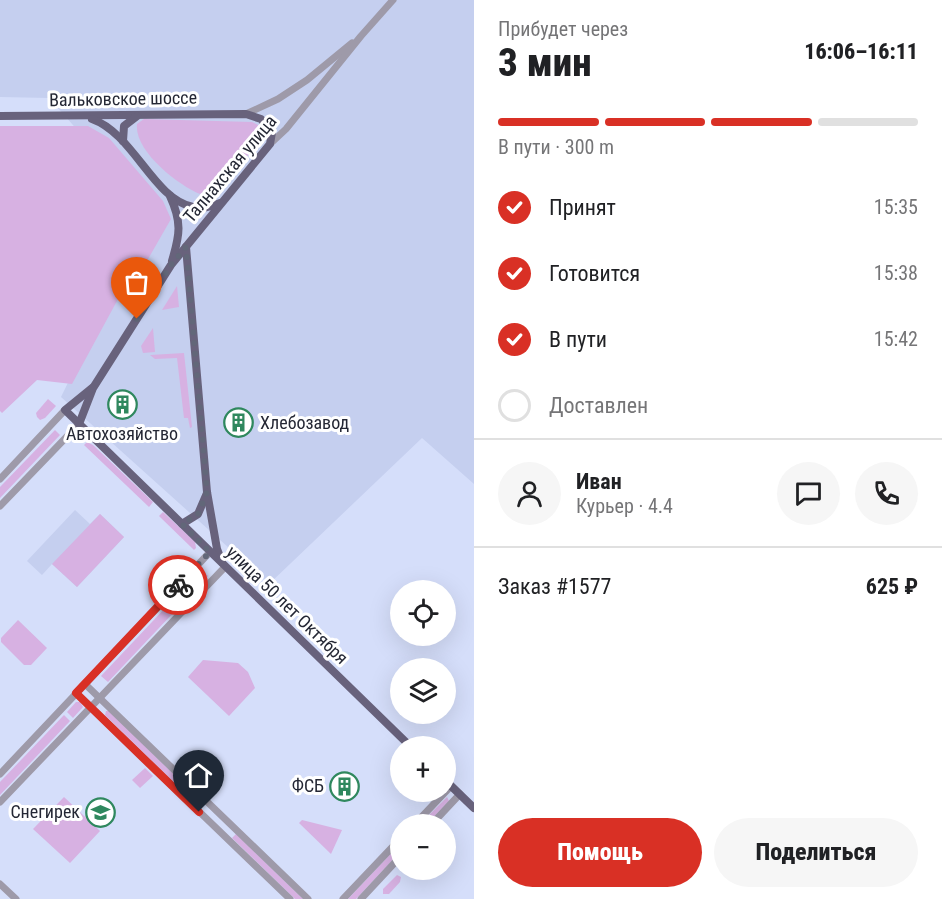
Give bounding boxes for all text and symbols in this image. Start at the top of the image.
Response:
text: Прибудет через [498,17,628,41]
text: 16:06–16:11 [804,39,918,64]
text: 3 мин [498,40,592,86]
street label: Вальковское шоссе [49,87,197,110]
street label: Талнахская улица [179,111,281,227]
text: В пути · 300 m [498,135,614,159]
icon: check [498,191,531,224]
text: Принят [549,195,616,220]
text: 15:35 [874,195,918,219]
pin [111,257,162,319]
icon: check [498,257,531,290]
text: Готовится [549,261,640,286]
text: 15:38 [874,261,918,285]
icon: bag [120,266,153,299]
icon: check [498,323,531,356]
text: В пути [549,327,607,352]
text: 15:42 [874,327,918,351]
building icon: Автохозяйство [106,389,138,421]
text: Доставлен [549,393,648,418]
building icon: Хлебозавод [223,407,255,439]
place label: Хлебозавод [260,412,350,433]
place label: Автохозяйство [66,423,178,444]
button: person [498,462,561,525]
button: chat [777,462,840,525]
button: phone [855,462,918,525]
text: Иван [576,469,622,494]
text: Курьер · 4.4 [576,494,673,518]
street label: улица 50 лет Октября [222,541,352,668]
courier [148,555,208,615]
icon: bike [162,569,195,602]
text: Заказ #1577 [498,574,611,599]
text: 625 ₽ [866,574,918,599]
map controls [390,580,456,880]
button: locate [390,580,456,646]
button: layers [390,658,456,724]
button: + [390,736,456,802]
pin [173,750,224,812]
icon: home [182,759,215,792]
building icon: ФСБ [329,770,361,802]
place label: ФСБ [292,775,324,796]
school or university icon: Снегирек [85,796,117,828]
place label: Снегирек [10,801,80,822]
button: − [390,814,456,880]
button: Помощь [498,818,702,887]
button: Поделиться [714,818,918,887]

